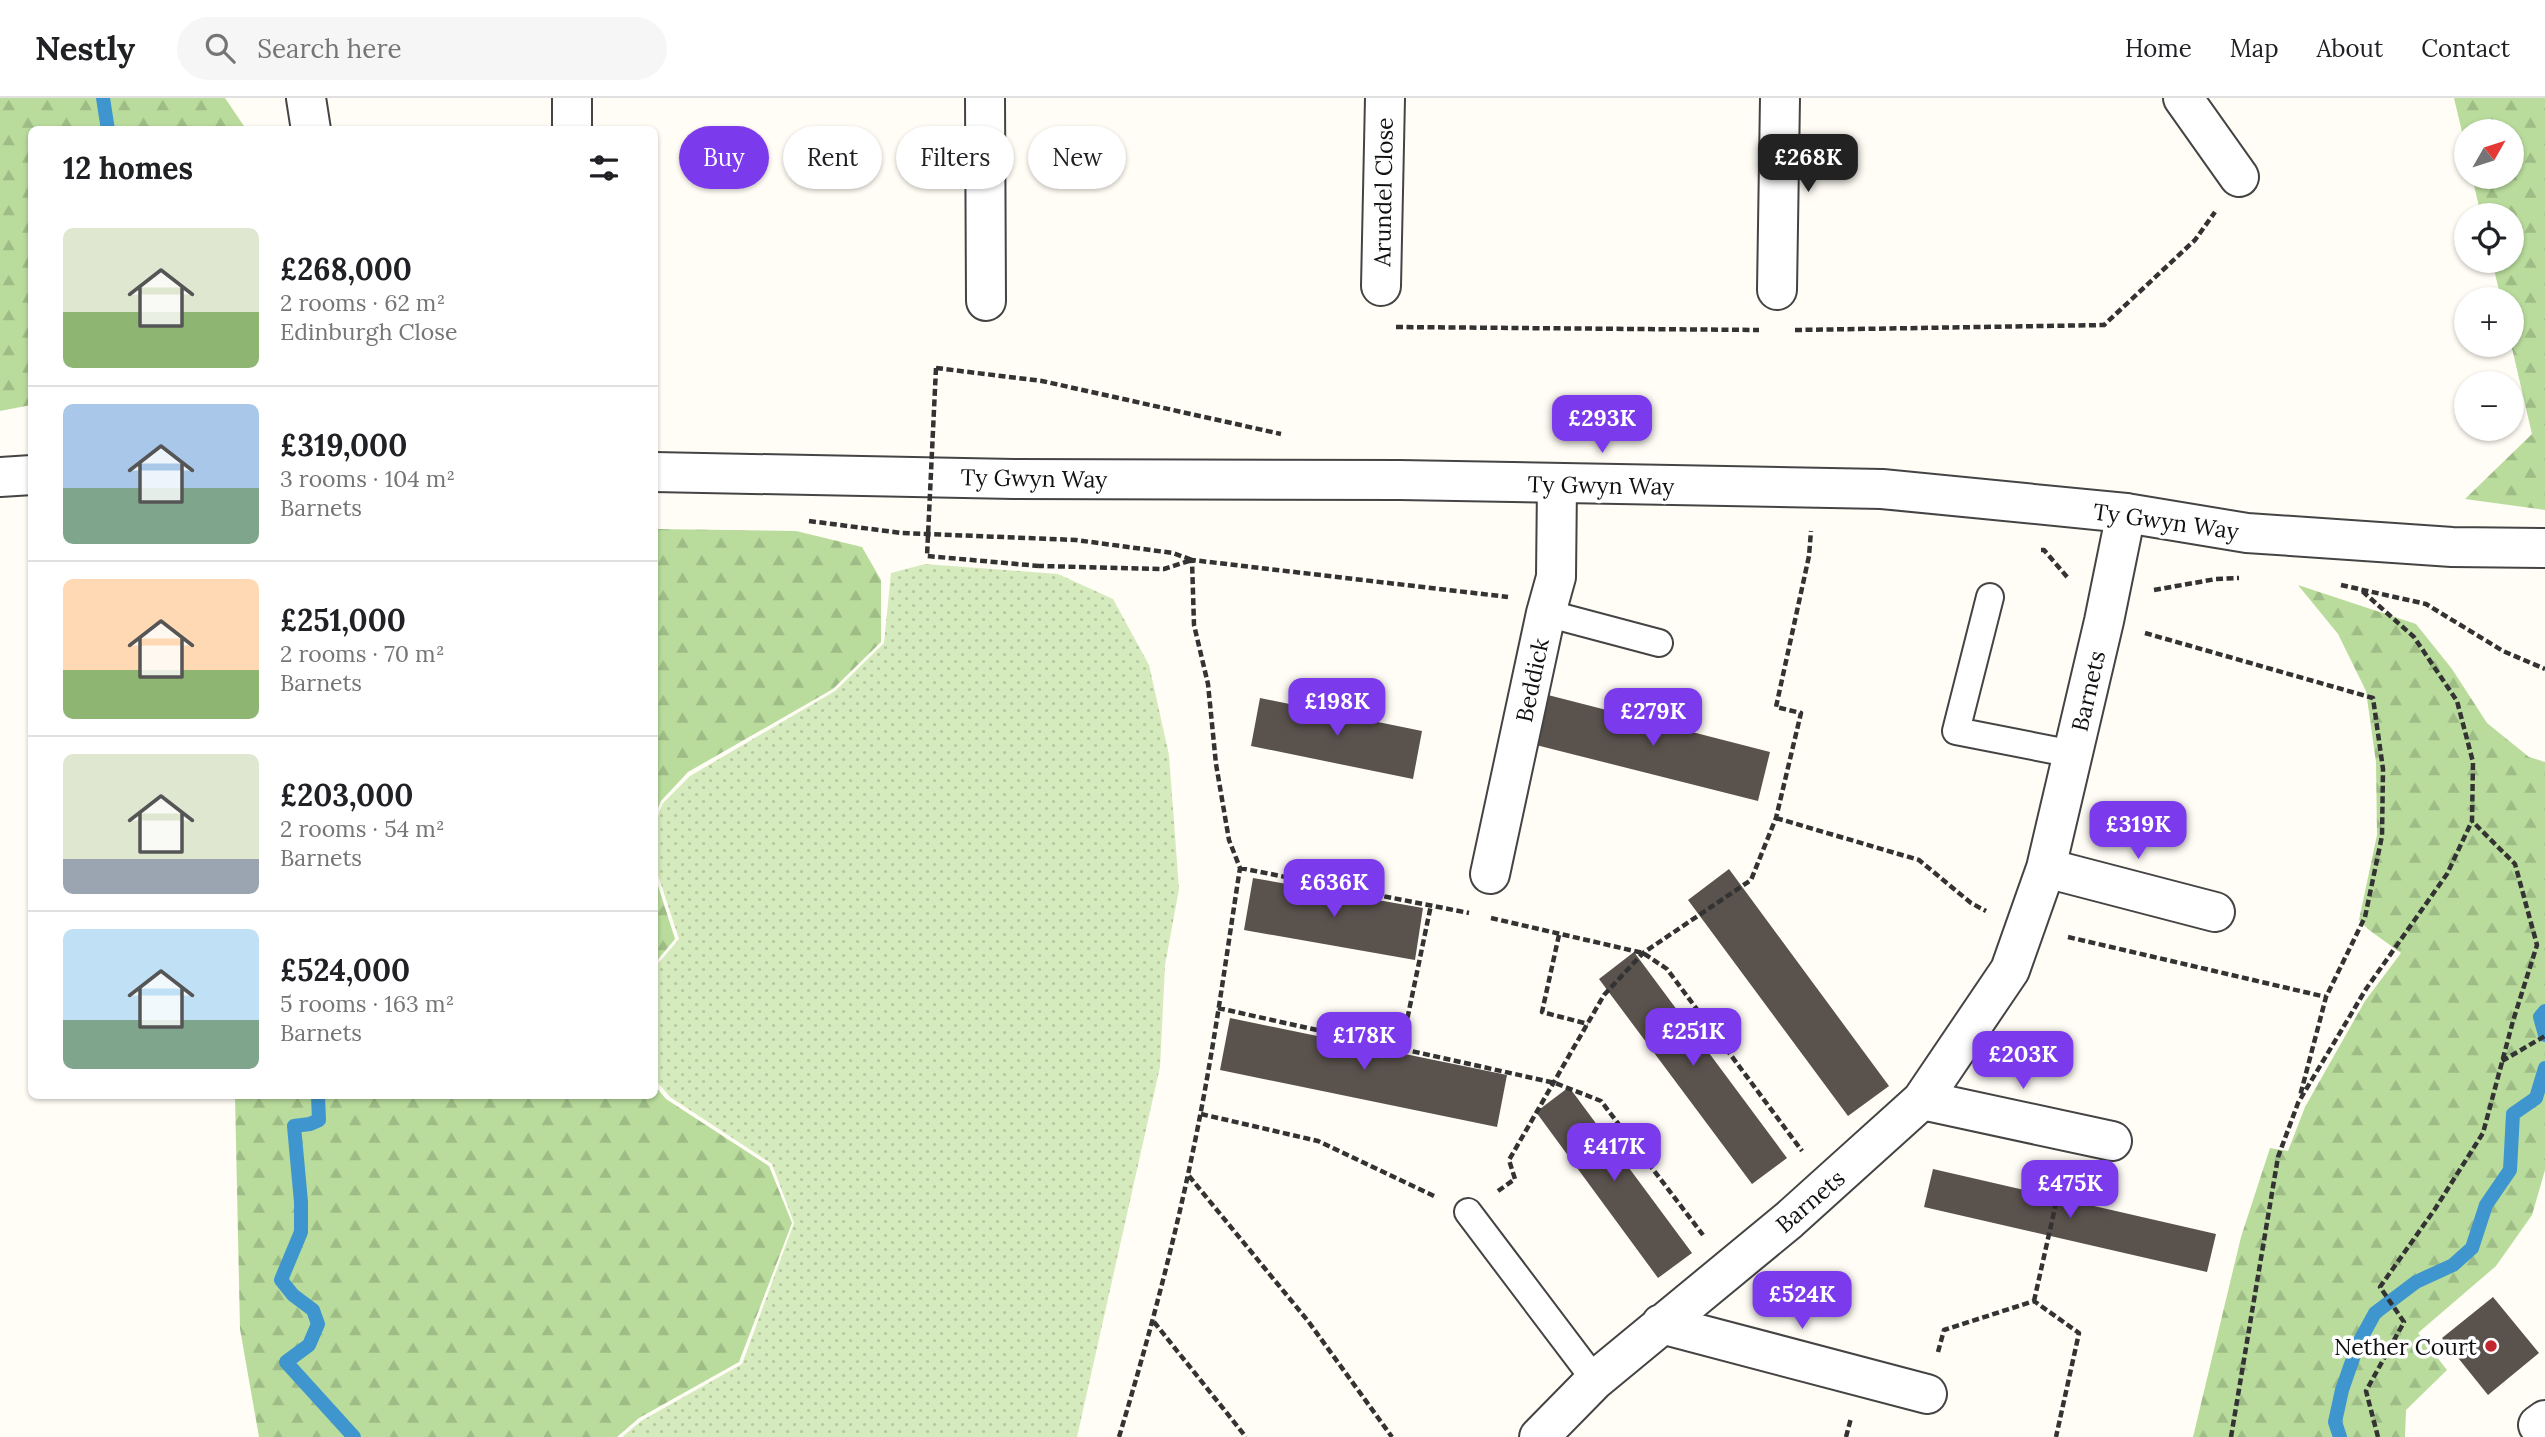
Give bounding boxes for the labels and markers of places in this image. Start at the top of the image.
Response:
pin: £268K [1759,134,1857,194]
pin: £293K [1553,396,1651,455]
pin: £198K [1288,678,1386,738]
pin: £279K [1604,688,1702,748]
pin: £319K [2089,802,2187,861]
pin: £636K [1285,860,1383,919]
pin: £251K [1644,1009,1742,1068]
pin: £178K [1315,1012,1413,1072]
pin: £203K [1974,1032,2072,1091]
pin: £417K [1565,1124,1663,1183]
pin: £475K [2021,1160,2119,1220]
pin: £524K [1753,1272,1851,1331]
place label: Nether Court [2334,1332,2477,1361]
marker: Nether Court [2483,1338,2499,1354]

